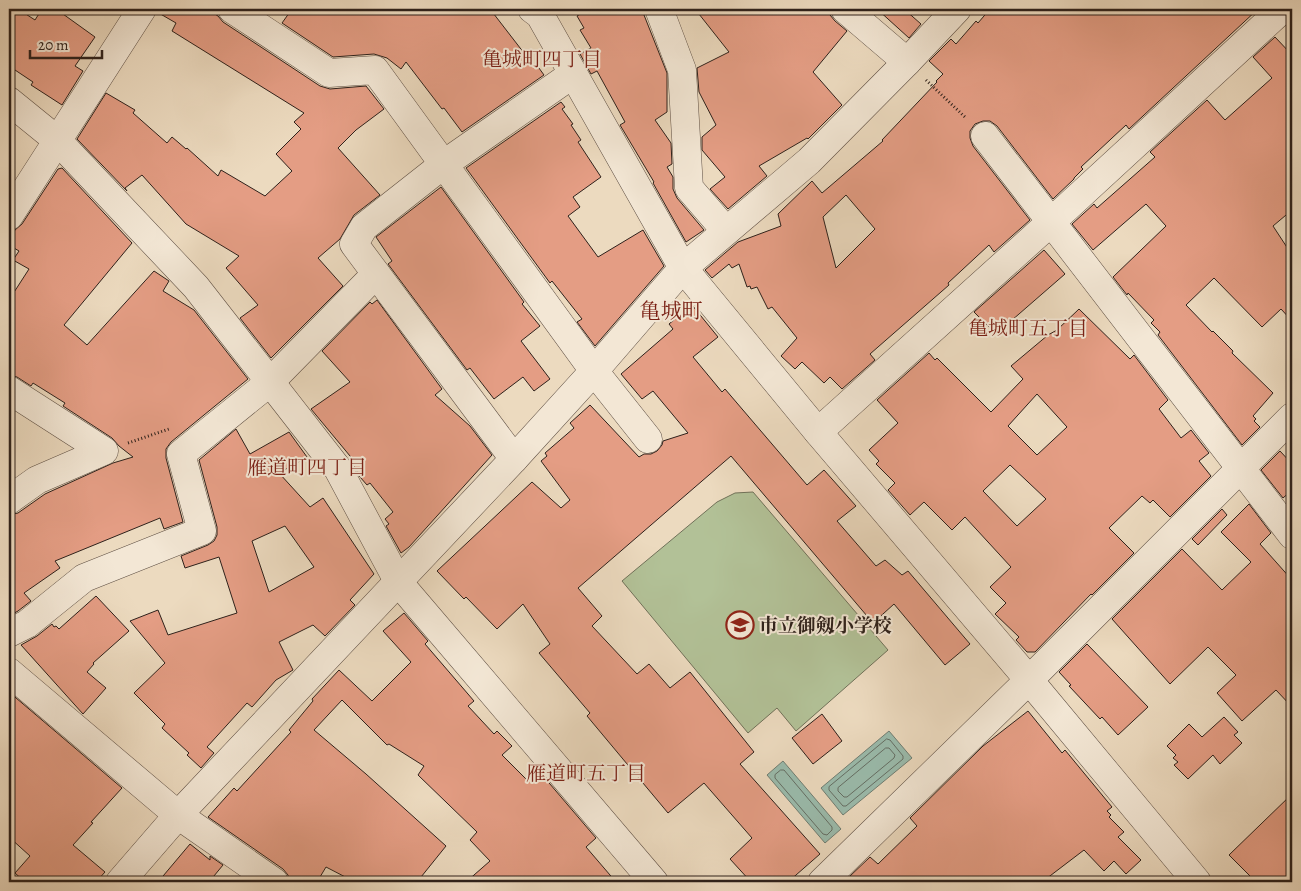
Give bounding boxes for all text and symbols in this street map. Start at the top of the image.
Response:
scale bar [30,28,102,60]
text: 20 m [38,35,69,55]
district label: 亀城町四丁目 [482,46,602,73]
district label: 亀城町 [640,297,703,325]
district label: 亀城町五丁目 [968,315,1088,342]
district label: 雁道町四丁目 [247,454,367,481]
school or university icon: 市立御剱小学校 [725,610,755,640]
place label: 市立御剱小学校 [759,613,892,639]
district label: 雁道町五丁目 [526,760,646,787]

